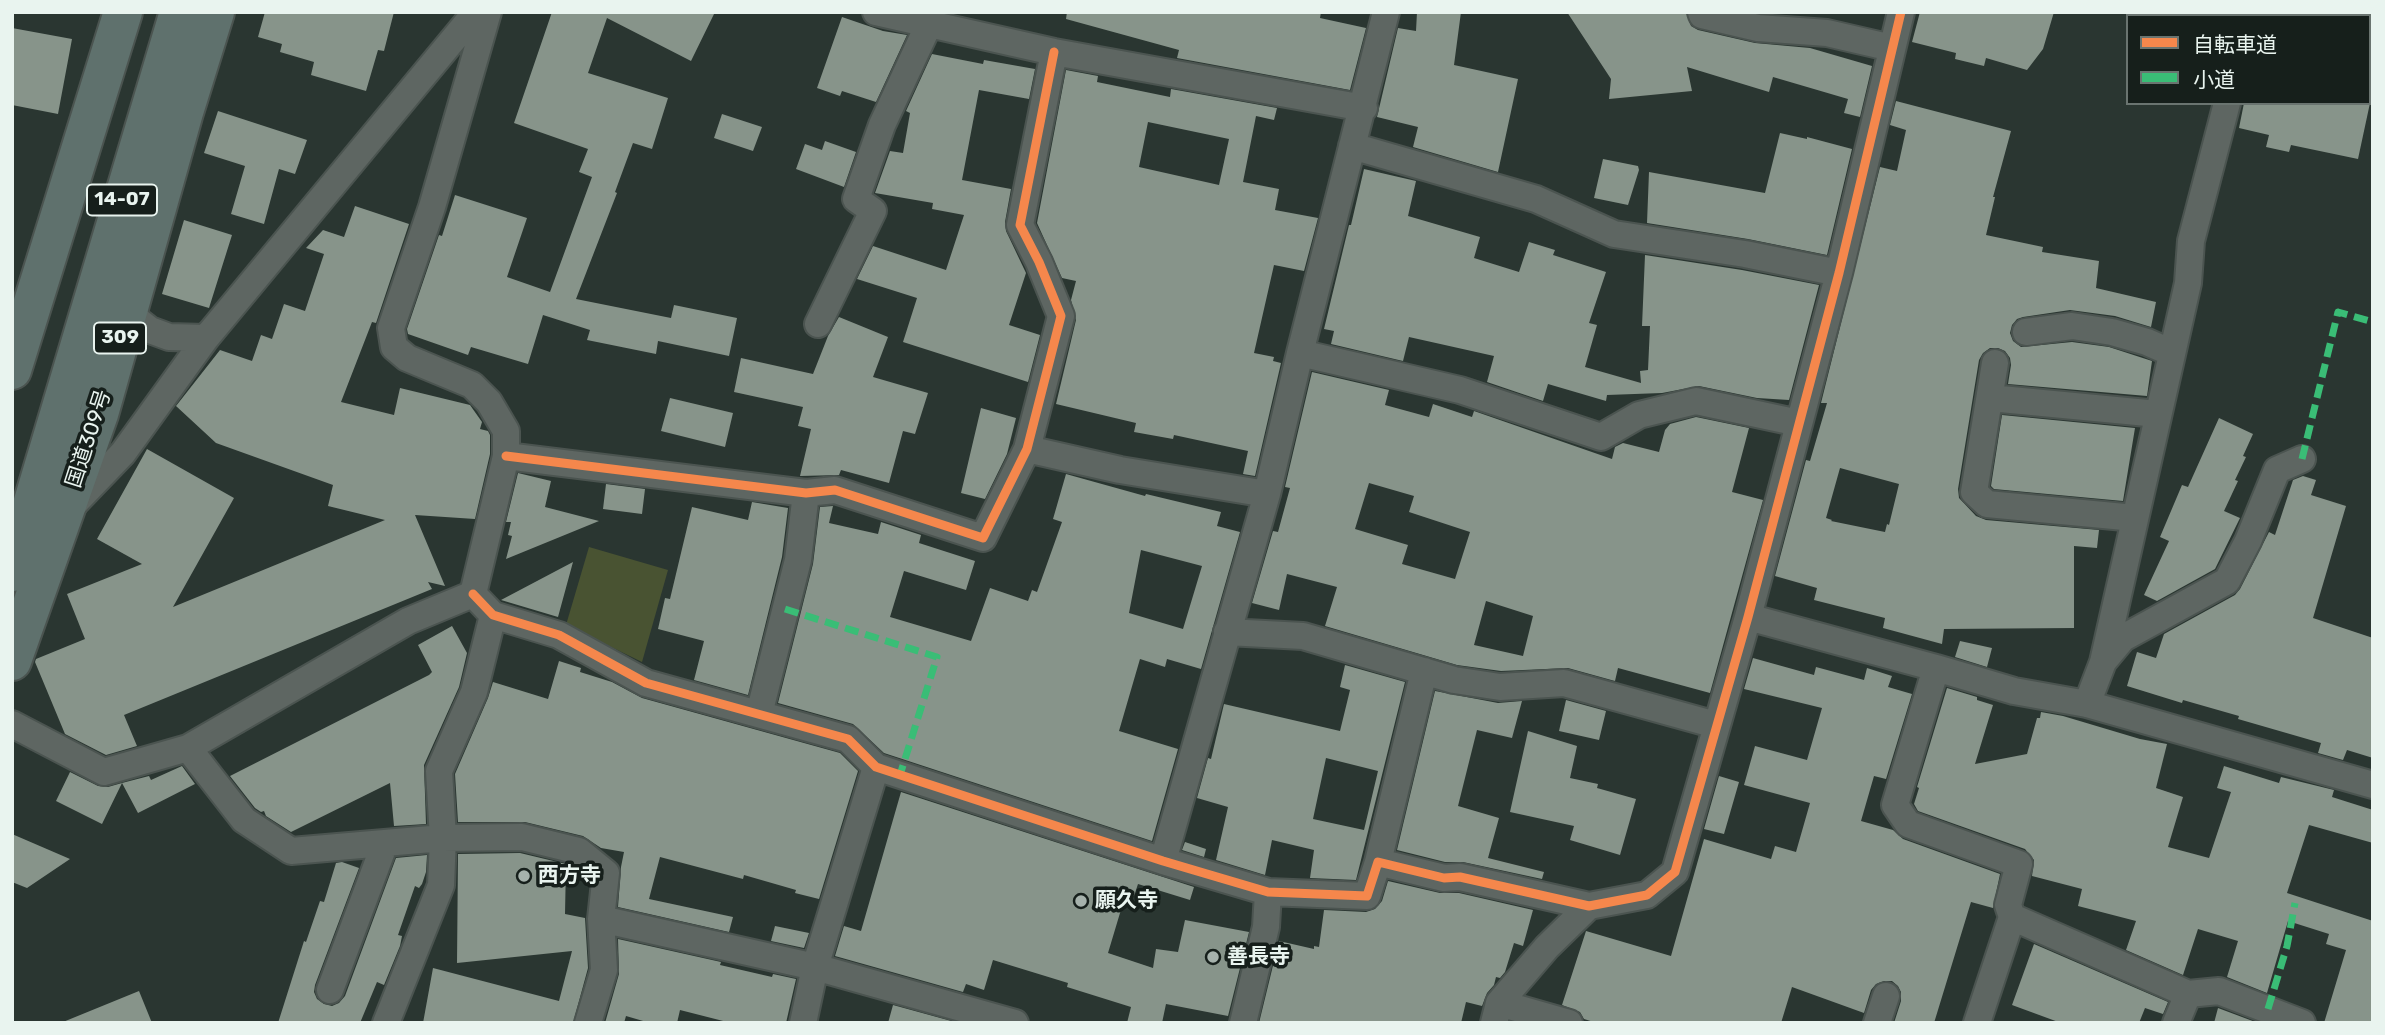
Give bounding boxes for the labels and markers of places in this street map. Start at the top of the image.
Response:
place label: 西方寺 [538,863,601,889]
marker: 西方寺 [516,868,532,884]
place label: 願久寺 [1095,888,1158,914]
marker: 願久寺 [1073,893,1089,909]
place label: 善長寺 [1227,944,1290,970]
marker: 善長寺 [1205,949,1221,965]

